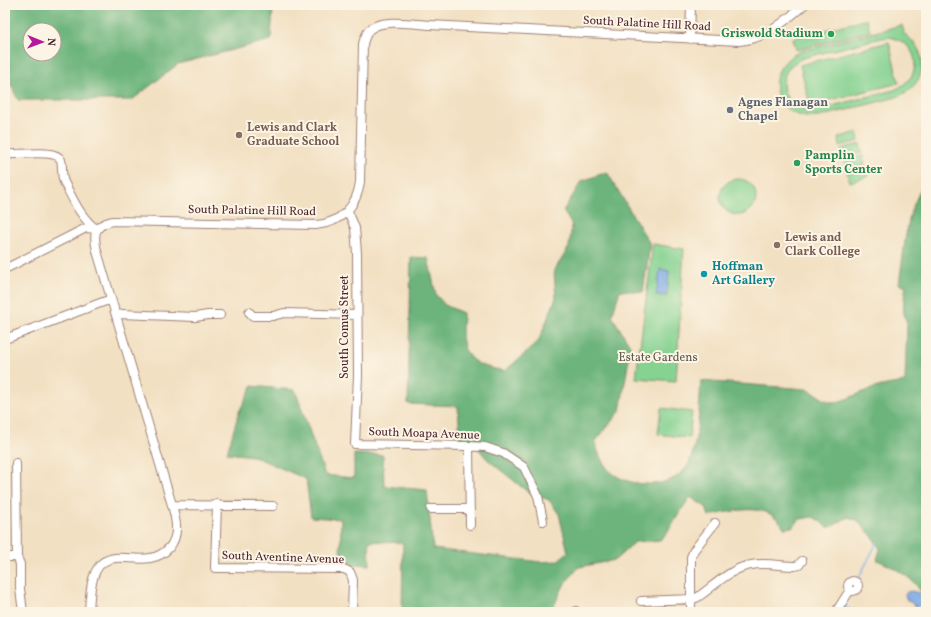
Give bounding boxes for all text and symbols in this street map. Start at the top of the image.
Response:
street label: South Palatine Hill Road [583,13,712,35]
north arrow [22,22,62,62]
place label: Griswold Stadium [721,26,823,42]
marker: Griswold Stadium [826,29,836,39]
text: N [43,38,58,46]
place label: Agnes Flanagan Chapel [738,95,828,125]
marker: Agnes Flanagan Chapel [725,105,735,115]
place label: Lewis and Clark Graduate School [247,120,339,150]
marker: Lewis and Clark Graduate School [234,130,244,140]
place label: Pamplin Sports Center [805,148,882,178]
marker: Pamplin Sports Center [792,158,802,168]
street label: South Palatine Hill Road [188,202,316,220]
place label: Lewis and Clark College [785,230,860,260]
marker: Lewis and Clark College [772,240,782,250]
place label: Hoffman Art Gallery [712,259,775,289]
marker: Hoffman Art Gallery [699,269,709,279]
street label: South Comus Street [337,275,353,379]
park label: Estate Gardens [618,350,698,366]
street label: South Moapa Avenue [368,424,480,444]
street label: South Aventine Avenue [221,548,345,568]

